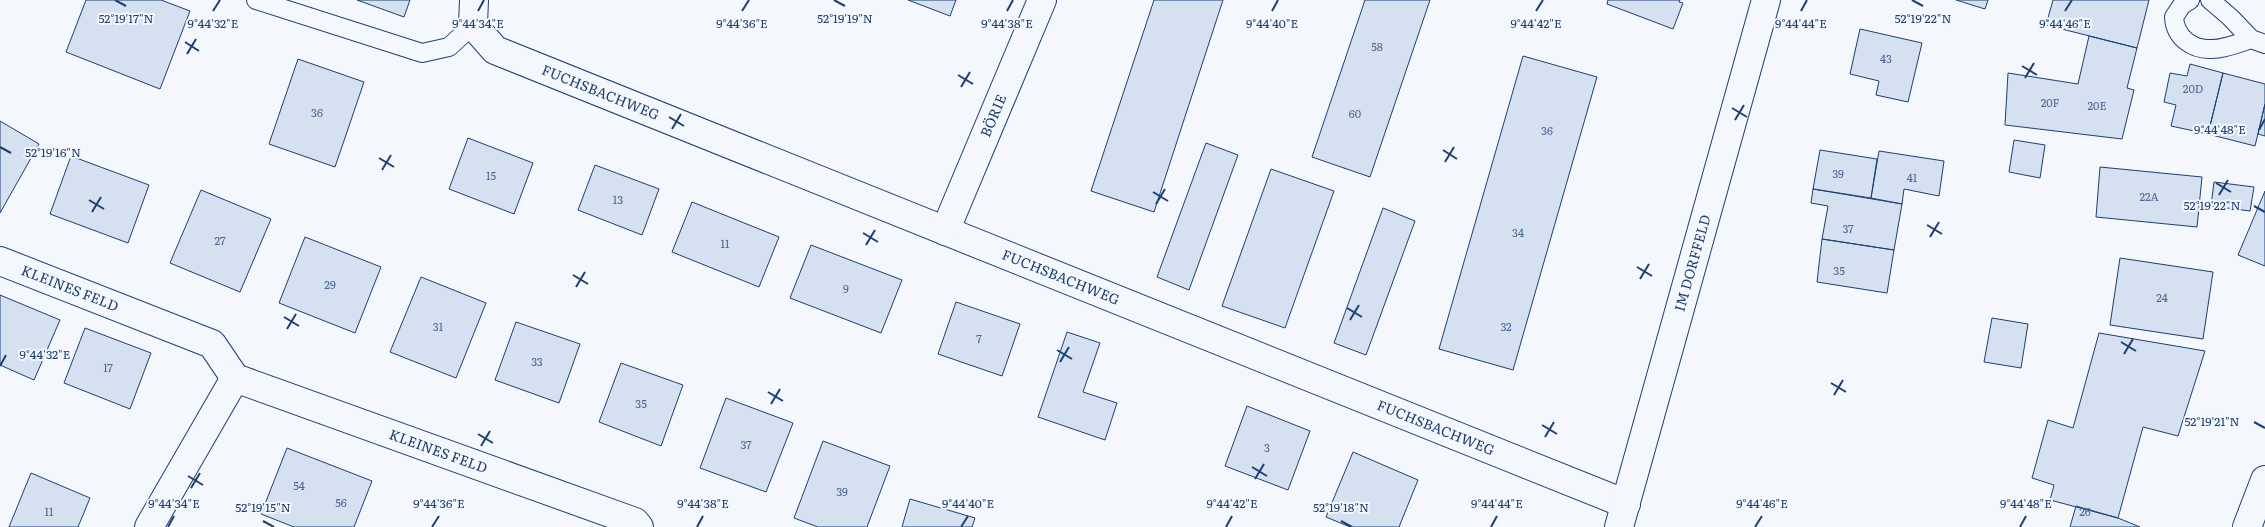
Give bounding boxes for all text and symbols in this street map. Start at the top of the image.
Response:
text: 52°19'17"N [98,9,154,27]
text: 52°19'19"N [817,9,873,27]
text: 52°19'22"N [1895,9,1951,27]
text: 9°44'32"E [188,14,239,32]
text: 9°44'34"E [452,14,504,32]
text: 9°44'36"E [716,14,768,32]
text: 9°44'38"E [981,14,1033,32]
text: 9°44'40"E [1246,14,1298,32]
text: 9°44'42"E [1510,14,1562,32]
text: 9°44'44"E [1775,14,1827,32]
text: 9°44'46"E [2039,14,2091,32]
house number: 58 [1371,38,1383,54]
house number: 43 [1880,50,1892,66]
street label: FUCHSBACHWEG [539,59,663,124]
house number: 20D [2183,80,2203,96]
street label: BÖRIE [975,91,1010,140]
house number: 20F [2041,94,2060,110]
house number: 20E [2088,97,2106,113]
house number: 36 [311,104,323,120]
house number: 60 [1349,105,1361,121]
text: 9°44'48"E [2194,120,2246,138]
house number: 36 [1541,122,1553,138]
text: 52°19'16"N [25,143,81,161]
house number: 39 [1832,165,1844,181]
house number: 15 [486,167,496,183]
house number: 41 [1907,169,1918,185]
house number: 22A [2139,188,2159,204]
house number: 13 [613,191,623,207]
text: 52°19'22"N [2184,196,2240,214]
street label: IM DORFFELD [1669,212,1715,314]
house number: 37 [1842,220,1854,236]
house number: 34 [1512,224,1524,240]
house number: 27 [214,232,226,248]
house number: 11 [721,235,730,251]
street label: FUCHSBACHWEG [999,244,1123,309]
street label: KLEINES FELD [19,259,122,316]
house number: 35 [1833,262,1845,278]
house number: 29 [324,276,336,292]
house number: 9 [843,280,849,296]
house number: 24 [2156,289,2168,305]
house number: 31 [433,318,444,334]
house number: 32 [1500,318,1512,334]
house number: 7 [976,330,982,346]
text: 9°44'32"E [20,345,71,363]
house number: 33 [531,353,543,369]
house number: 17 [103,359,113,375]
street label: FUCHSBACHWEG [1374,394,1498,459]
house number: 35 [635,395,647,411]
text: 52°19'21"N [2184,412,2240,430]
street label: KLEINES FELD [387,423,491,477]
house number: 37 [740,436,752,452]
house number: 3 [1264,439,1270,455]
house number: 54 [293,477,305,493]
house number: 39 [836,483,848,499]
text: 9°44'34"E [148,494,200,512]
house number: 56 [335,494,347,510]
text: 9°44'36"E [413,494,465,512]
text: 9°44'38"E [677,494,729,512]
text: 9°44'40"E [942,494,994,512]
text: 9°44'42"E [1206,494,1258,512]
text: 9°44'44"E [1471,494,1523,512]
text: 9°44'46"E [1736,494,1788,512]
text: 9°44'48"E [2000,494,2052,512]
text: 52°19'15"N [235,498,291,516]
text: 52°19'18"N [1313,498,1369,516]
house number: 11 [45,503,54,519]
house number: 26 [2079,503,2091,519]

